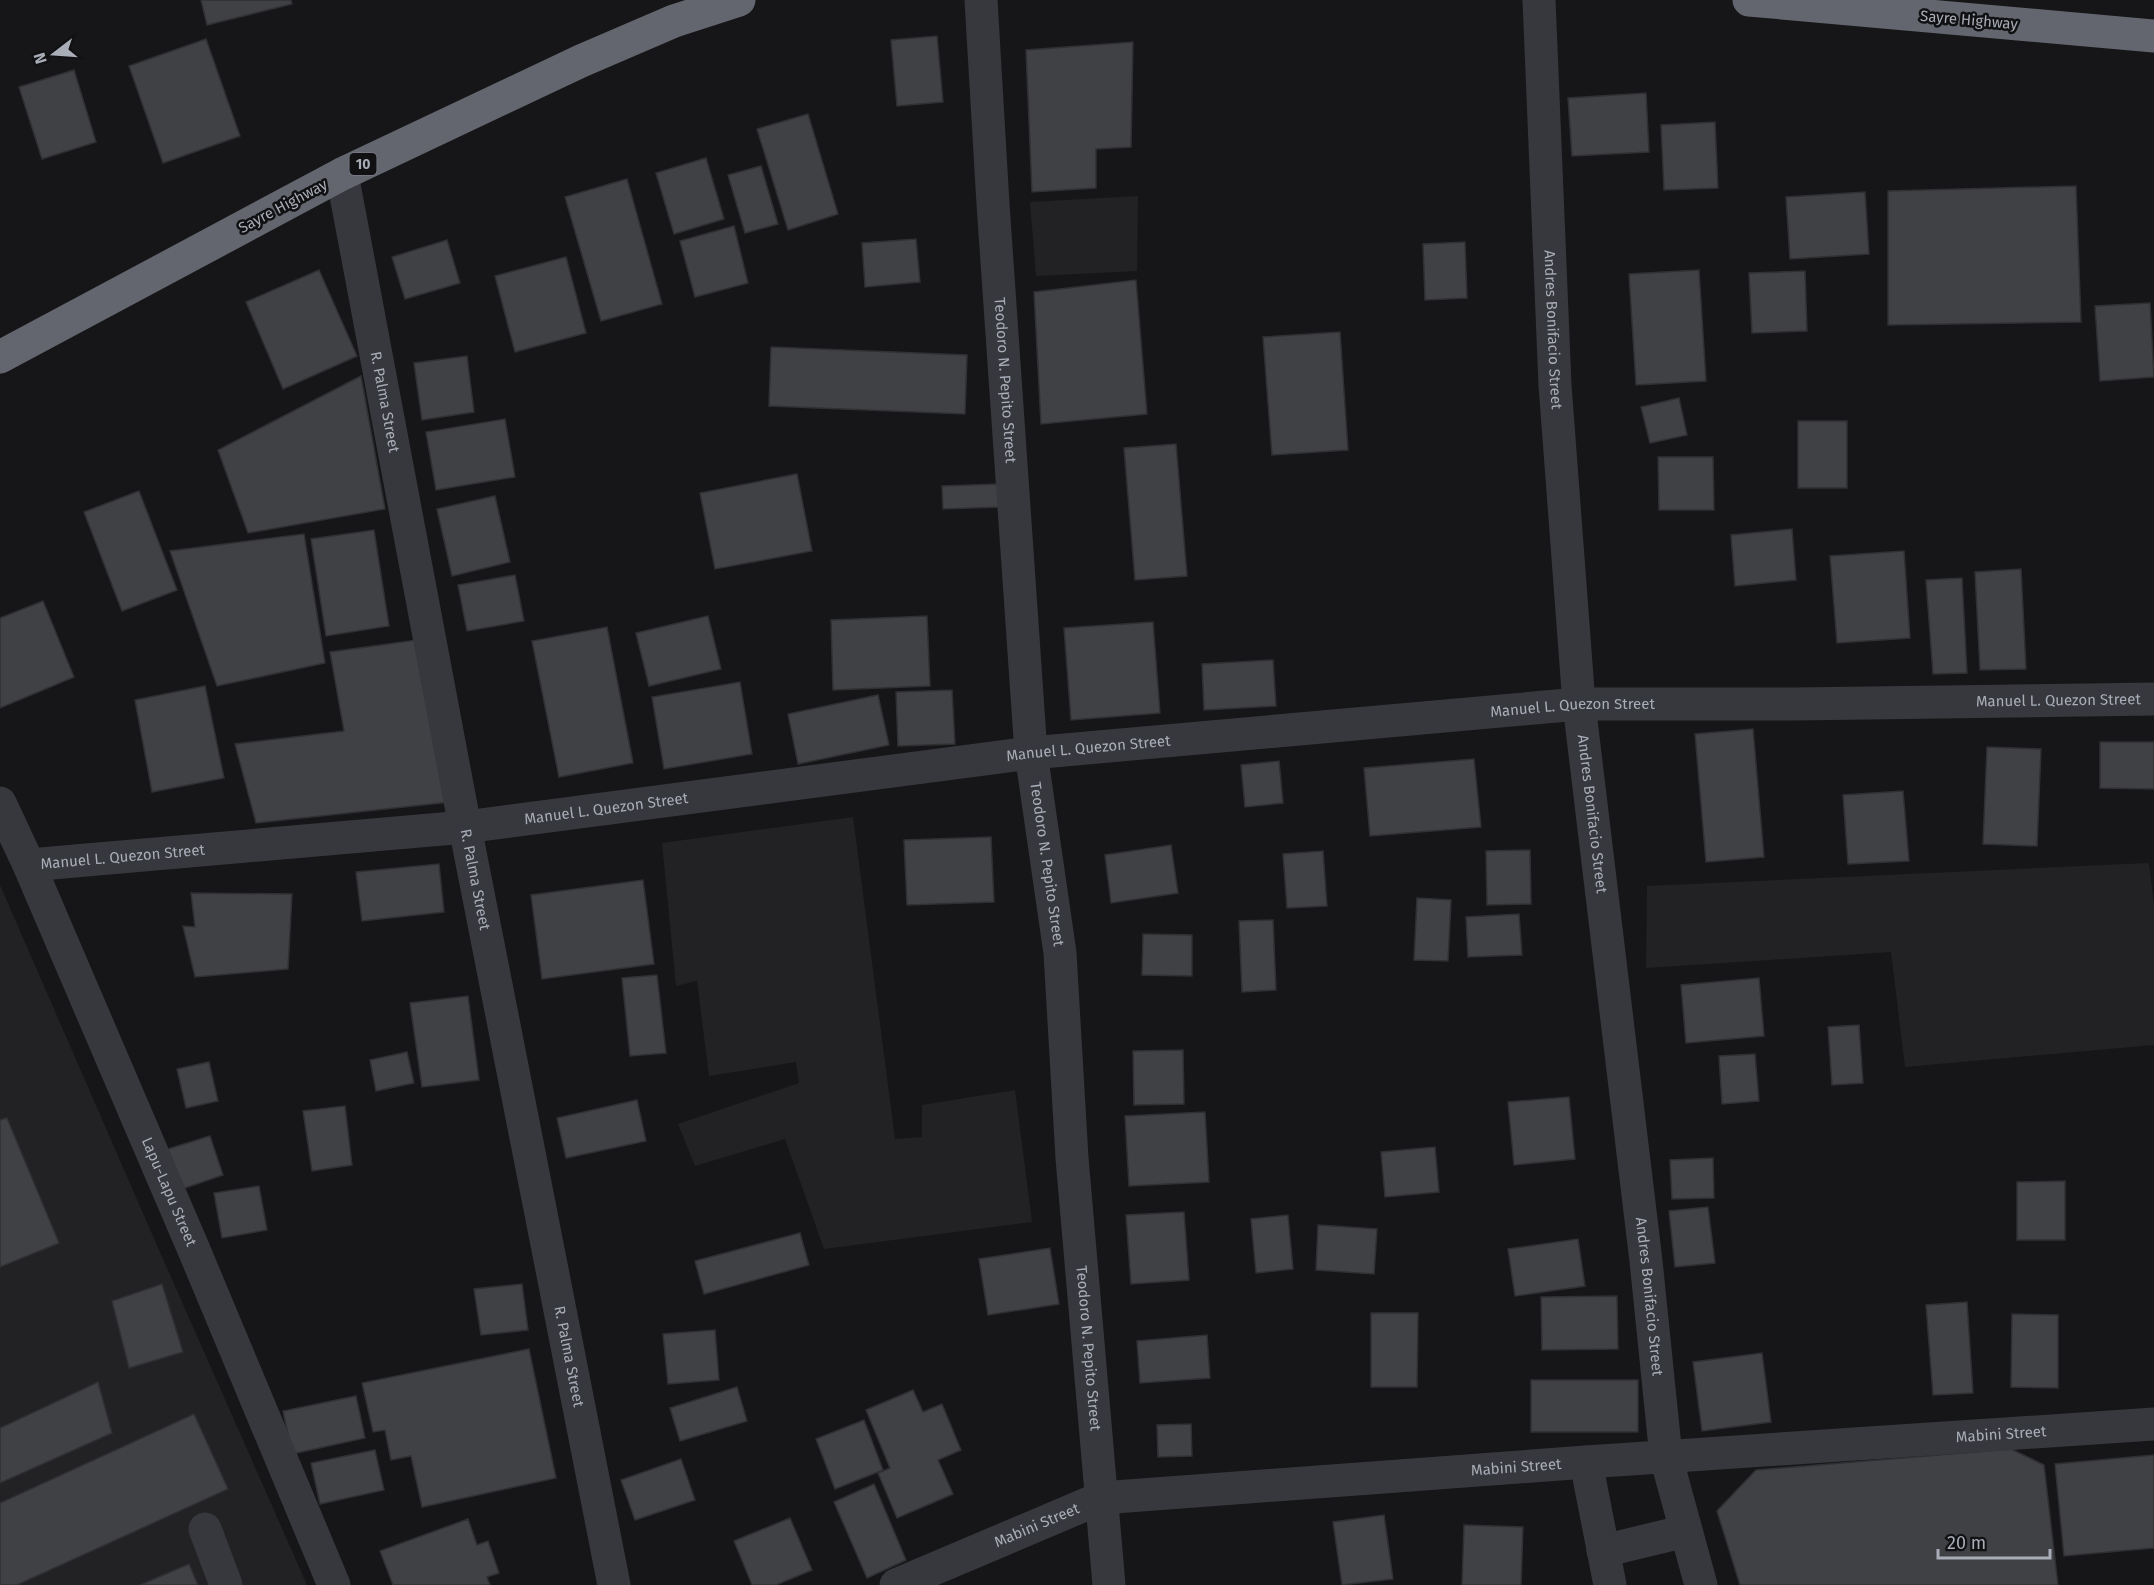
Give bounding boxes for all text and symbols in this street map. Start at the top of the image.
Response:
street label: Sayre Highway [1919,7,2019,33]
north arrow [24,24,84,84]
text: N [29,50,51,66]
road number: 10 [350,153,376,175]
street label: Sayre Highway [236,175,331,237]
street label: Andres Bonifacio Street [1540,250,1566,411]
street label: Teodoro N. Pepito Street [990,297,1020,464]
street label: R. Palma Street [367,350,403,455]
street label: Manuel L. Quezon Street [1976,690,2141,710]
street label: Manuel L. Quezon Street [1489,695,1655,721]
street label: Manuel L. Quezon Street [1005,732,1172,765]
street label: Andres Bonifacio Street [1574,734,1611,895]
street label: Teodoro N. Pepito Street [1026,781,1068,948]
street label: Manuel L. Quezon Street [523,789,690,828]
street label: R. Palma Street [457,827,494,932]
street label: Manuel L. Quezon Street [40,841,206,873]
street label: Lapu-Lapu Street [138,1134,201,1250]
street label: Andres Bonifacio Street [1632,1216,1667,1377]
street label: Teodoro N. Pepito Street [1072,1265,1105,1432]
street label: R. Palma Street [550,1304,588,1409]
street label: Mabini Street [1955,1422,2048,1446]
street label: Mabini Street [1470,1455,1563,1480]
street label: Mabini Street [992,1499,1083,1551]
scale bar [1938,1522,2050,1560]
text: 20 m [1947,1532,1986,1554]

